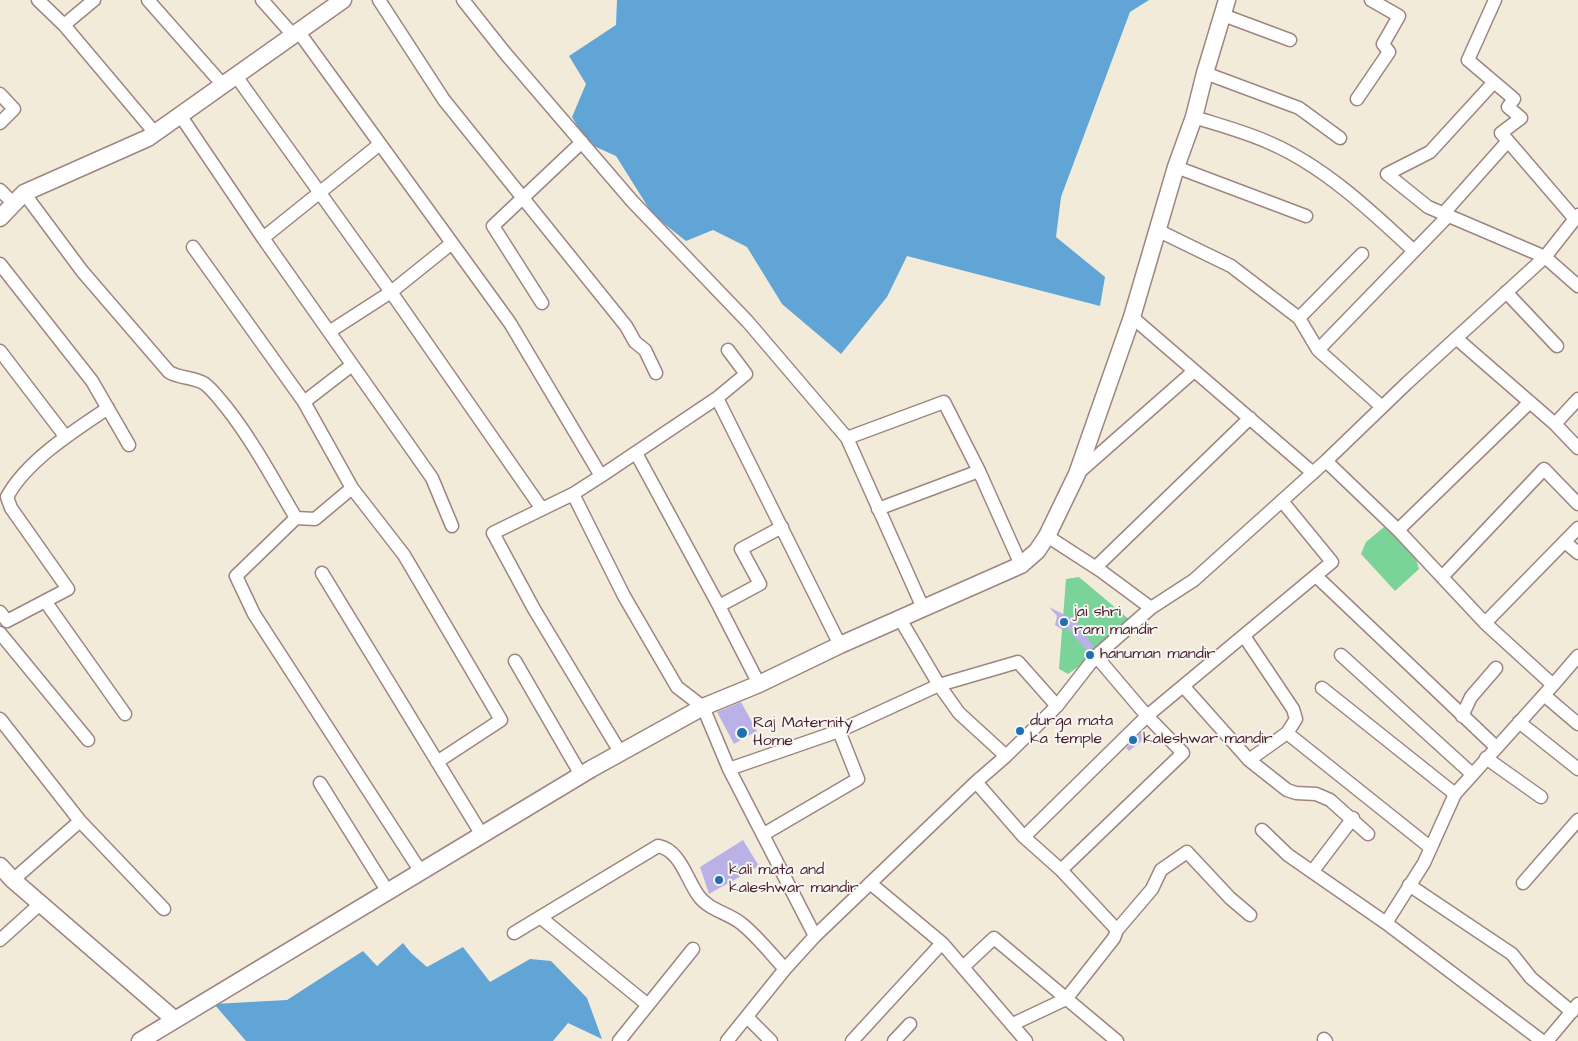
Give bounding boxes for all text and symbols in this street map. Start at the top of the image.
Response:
place label: jai shri ram mandir [1074,603,1158,641]
marker: jai shri ram mandir [1058,616,1070,628]
place label: hanuman mandir [1100,645,1215,665]
marker: hanuman mandir [1084,649,1096,661]
place label: durga mata ka temple [1030,712,1113,750]
place label: Raj Maternity Home [753,714,853,752]
marker: durga mata ka temple [1014,725,1026,737]
marker: Raj Maternity Home [735,726,749,740]
place label: kaleshwar mandir [1143,730,1272,750]
marker: kaleshwar mandir [1127,734,1139,746]
place label: kali mata and kaleshwar mandir [729,861,858,899]
marker: kali mata and kaleshwar mandir [713,874,725,886]

